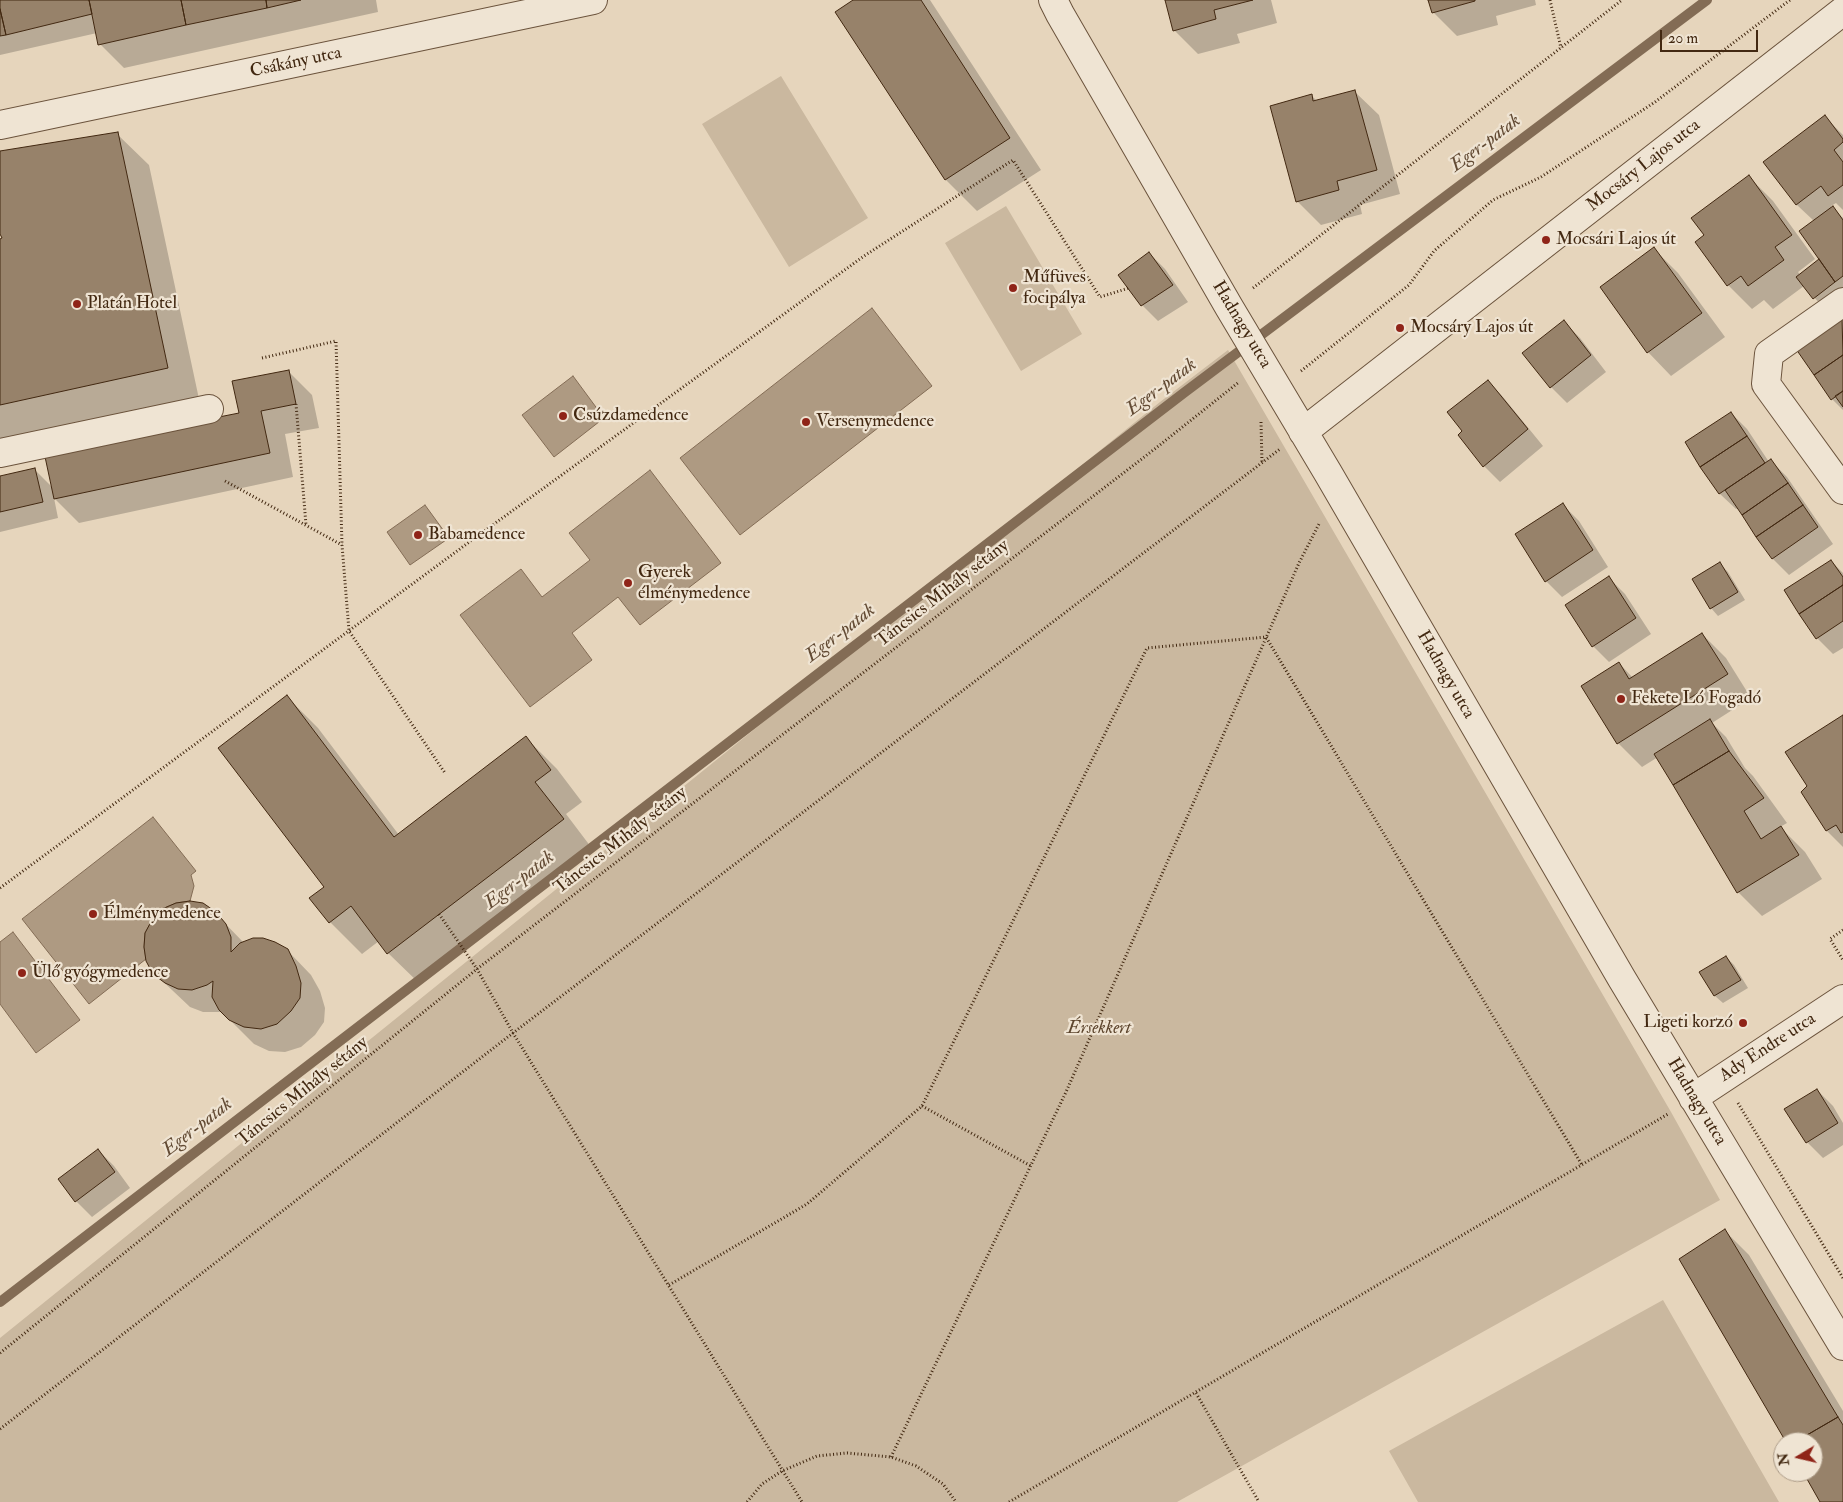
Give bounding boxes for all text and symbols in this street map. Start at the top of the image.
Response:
scale bar [1663,20,1760,52]
text: 20 m [1668,29,1698,48]
street label: Csákány utca [248,43,344,83]
water label: Eger-patak [1446,110,1526,178]
street label: Mocsáry Lajos utca [1583,115,1705,217]
place label: Mocsári Lajos út [1556,229,1676,251]
marker: Mocsári Lajos út [1540,234,1552,246]
place label: Műfüves focipálya [1023,267,1086,310]
street label: Hadnagy utca [1206,277,1276,373]
marker: Műfüves focipálya [1007,282,1019,294]
place label: Platán Hotel [87,293,177,315]
marker: Platán Hotel [71,298,83,310]
place label: Mocsáry Lajos út [1410,317,1533,339]
marker: Mocsáry Lajos út [1394,322,1406,334]
water label: Eger-patak [1122,354,1202,422]
place label: Csúzdamedence [573,405,688,427]
marker: Csúzdamedence [557,410,569,422]
place label: Versenymedence [816,411,934,433]
marker: Versenymedence [800,416,812,428]
place label: Babamedence [428,524,525,546]
marker: Babamedence [412,529,424,541]
street label: Táncsics Mihály sétány [872,535,1014,653]
place label: Gyerek élménymedence [638,562,750,604]
marker: Gyerek élménymedence [622,577,634,589]
water label: Eger-patak [802,600,880,668]
street label: Hadnagy utca [1411,627,1479,723]
place label: Fekete Ló Fogadó [1631,688,1761,710]
marker: Fekete Ló Fogadó [1615,693,1627,705]
street label: Táncsics Mihály sétány [550,782,692,900]
water label: Eger-patak [481,847,559,915]
place label: Élménymedence [103,903,221,925]
marker: Élménymedence [87,908,99,920]
place label: Ülő gyógymedence [32,962,168,984]
marker: Ülő gyógymedence [16,967,28,979]
street label: Ady Endre utca [1716,1009,1820,1087]
place label: Ligeti korzó [1643,1012,1733,1034]
marker: Ligeti korzó [1737,1017,1749,1029]
park label: Érsekkert [1067,1018,1131,1040]
street label: Táncsics Mihály sétány [233,1032,373,1152]
street label: Hadnagy utca [1661,1054,1731,1150]
water label: Eger-patak [159,1094,237,1162]
north arrow [1773,1432,1823,1482]
text: N [1774,1452,1793,1467]

